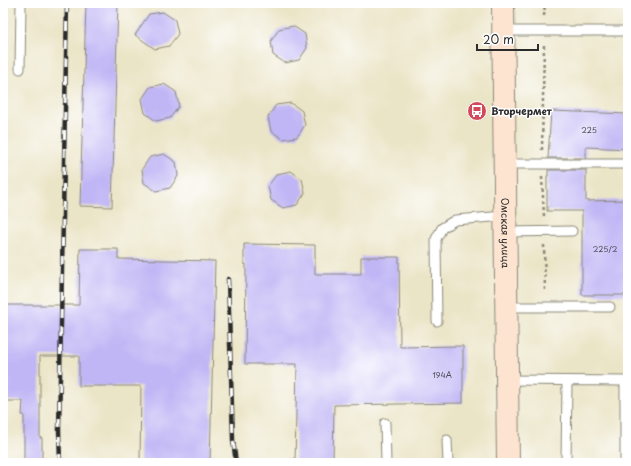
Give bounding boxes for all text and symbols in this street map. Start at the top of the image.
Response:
scale bar [477,26,538,52]
text: 20 m [483,30,514,48]
bus stop icon: Вторчермет [466,100,488,122]
place label: Вторчермет [491,103,553,118]
house number: 225 [581,124,597,136]
street label: Омская улица [498,198,514,269]
house number: 225/2 [593,243,618,255]
house number: 194А [432,369,452,381]

